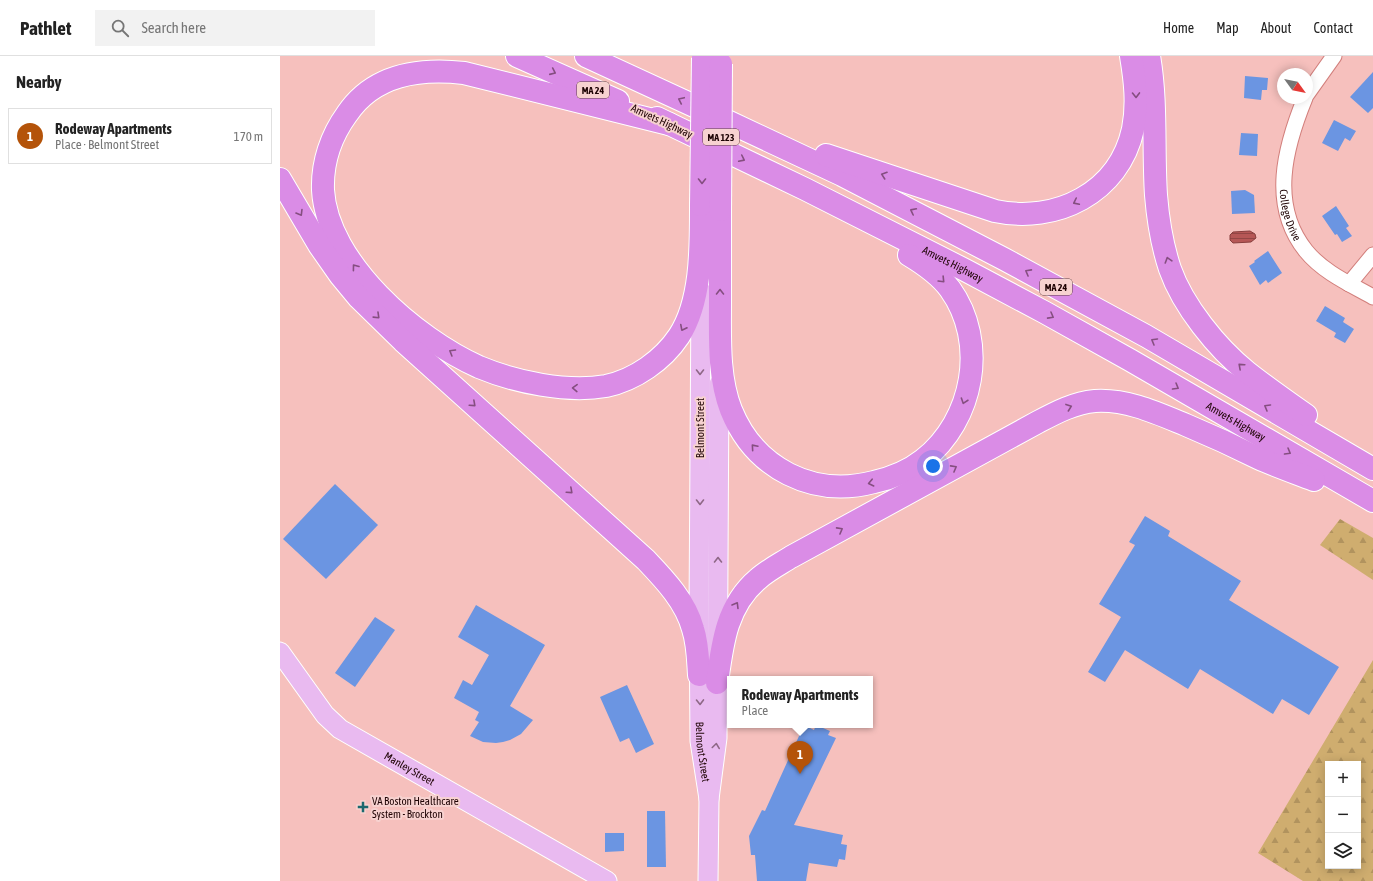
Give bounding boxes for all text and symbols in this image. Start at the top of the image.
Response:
search box [95,10,375,46]
text: Pathlet [20,17,71,39]
icon: search [109,17,131,39]
text: Search here [141,19,206,36]
text: Home [1163,20,1194,36]
text: Map [1216,20,1239,36]
text: About [1261,20,1292,36]
text: Contact [1314,20,1353,36]
one-way arrow [549,67,556,75]
north arrow [1277,68,1313,104]
text: Nearby [16,72,62,92]
road number: MA 24 [577,82,609,98]
one-way arrow [1132,92,1140,98]
one-way arrow [677,96,684,104]
street label: Amvets Highway [629,102,695,141]
text: Rodeway Apartments [55,120,172,137]
text: 1 [27,129,33,144]
text: 170 m [234,129,263,144]
road number: MA 123 [703,129,739,145]
text: Place · Belmont Street [55,137,159,152]
one-way arrow [738,154,746,162]
one-way arrow [881,171,888,180]
one-way arrow [698,178,706,184]
street label: College Drive [1278,189,1303,243]
one-way arrow [1073,197,1081,205]
one-way arrow [295,208,302,216]
one-way arrow [910,209,917,216]
street label: Amvets Highway [921,244,986,285]
one-way arrow [1164,257,1173,264]
one-way arrow [353,264,360,271]
one-way arrow [1025,269,1032,276]
one-way arrow [937,275,945,283]
road number: MA 24 [1040,279,1072,295]
one-way arrow [716,289,724,295]
one-way arrow [372,311,380,319]
one-way arrow [1047,311,1054,319]
one-way arrow [680,324,688,331]
one-way arrow [1151,339,1158,346]
one-way arrow [449,349,456,357]
one-way arrow [1238,364,1245,371]
one-way arrow [696,369,704,375]
one-way arrow [1172,382,1179,389]
one-way arrow [572,383,578,392]
one-way arrow [961,397,969,404]
street label: Belmont Street [694,398,706,458]
one-way arrow [468,400,476,407]
street label: Amvets Highway [1204,400,1268,444]
one-way arrow [1065,403,1072,411]
one-way arrow [1264,404,1271,411]
one-way arrow [752,444,759,451]
one-way arrow [1284,448,1291,455]
your location [923,456,943,476]
one-way arrow [950,465,957,473]
one-way arrow [868,478,875,486]
one-way arrow [565,487,572,494]
one-way arrow [695,499,704,505]
one-way arrow [836,528,844,535]
one-way arrow [714,557,722,563]
one-way arrow [732,602,739,609]
popup [727,676,873,728]
text: Rodeway Apartments [742,686,858,703]
one-way arrow [696,699,704,705]
text: Place [742,703,768,718]
street label: Belmont Street [694,722,712,783]
pin: 1 [787,741,813,774]
one-way arrow [711,743,720,749]
street label: Manley Street [382,750,437,788]
map controls [1325,761,1361,869]
button: + [1325,761,1361,797]
place label: VA Boston Healthcare System - Brockton [372,795,459,820]
button: − [1325,797,1361,833]
marker: VA Boston Healthcare System - Brockton [357,801,369,813]
button: layers [1325,833,1361,869]

